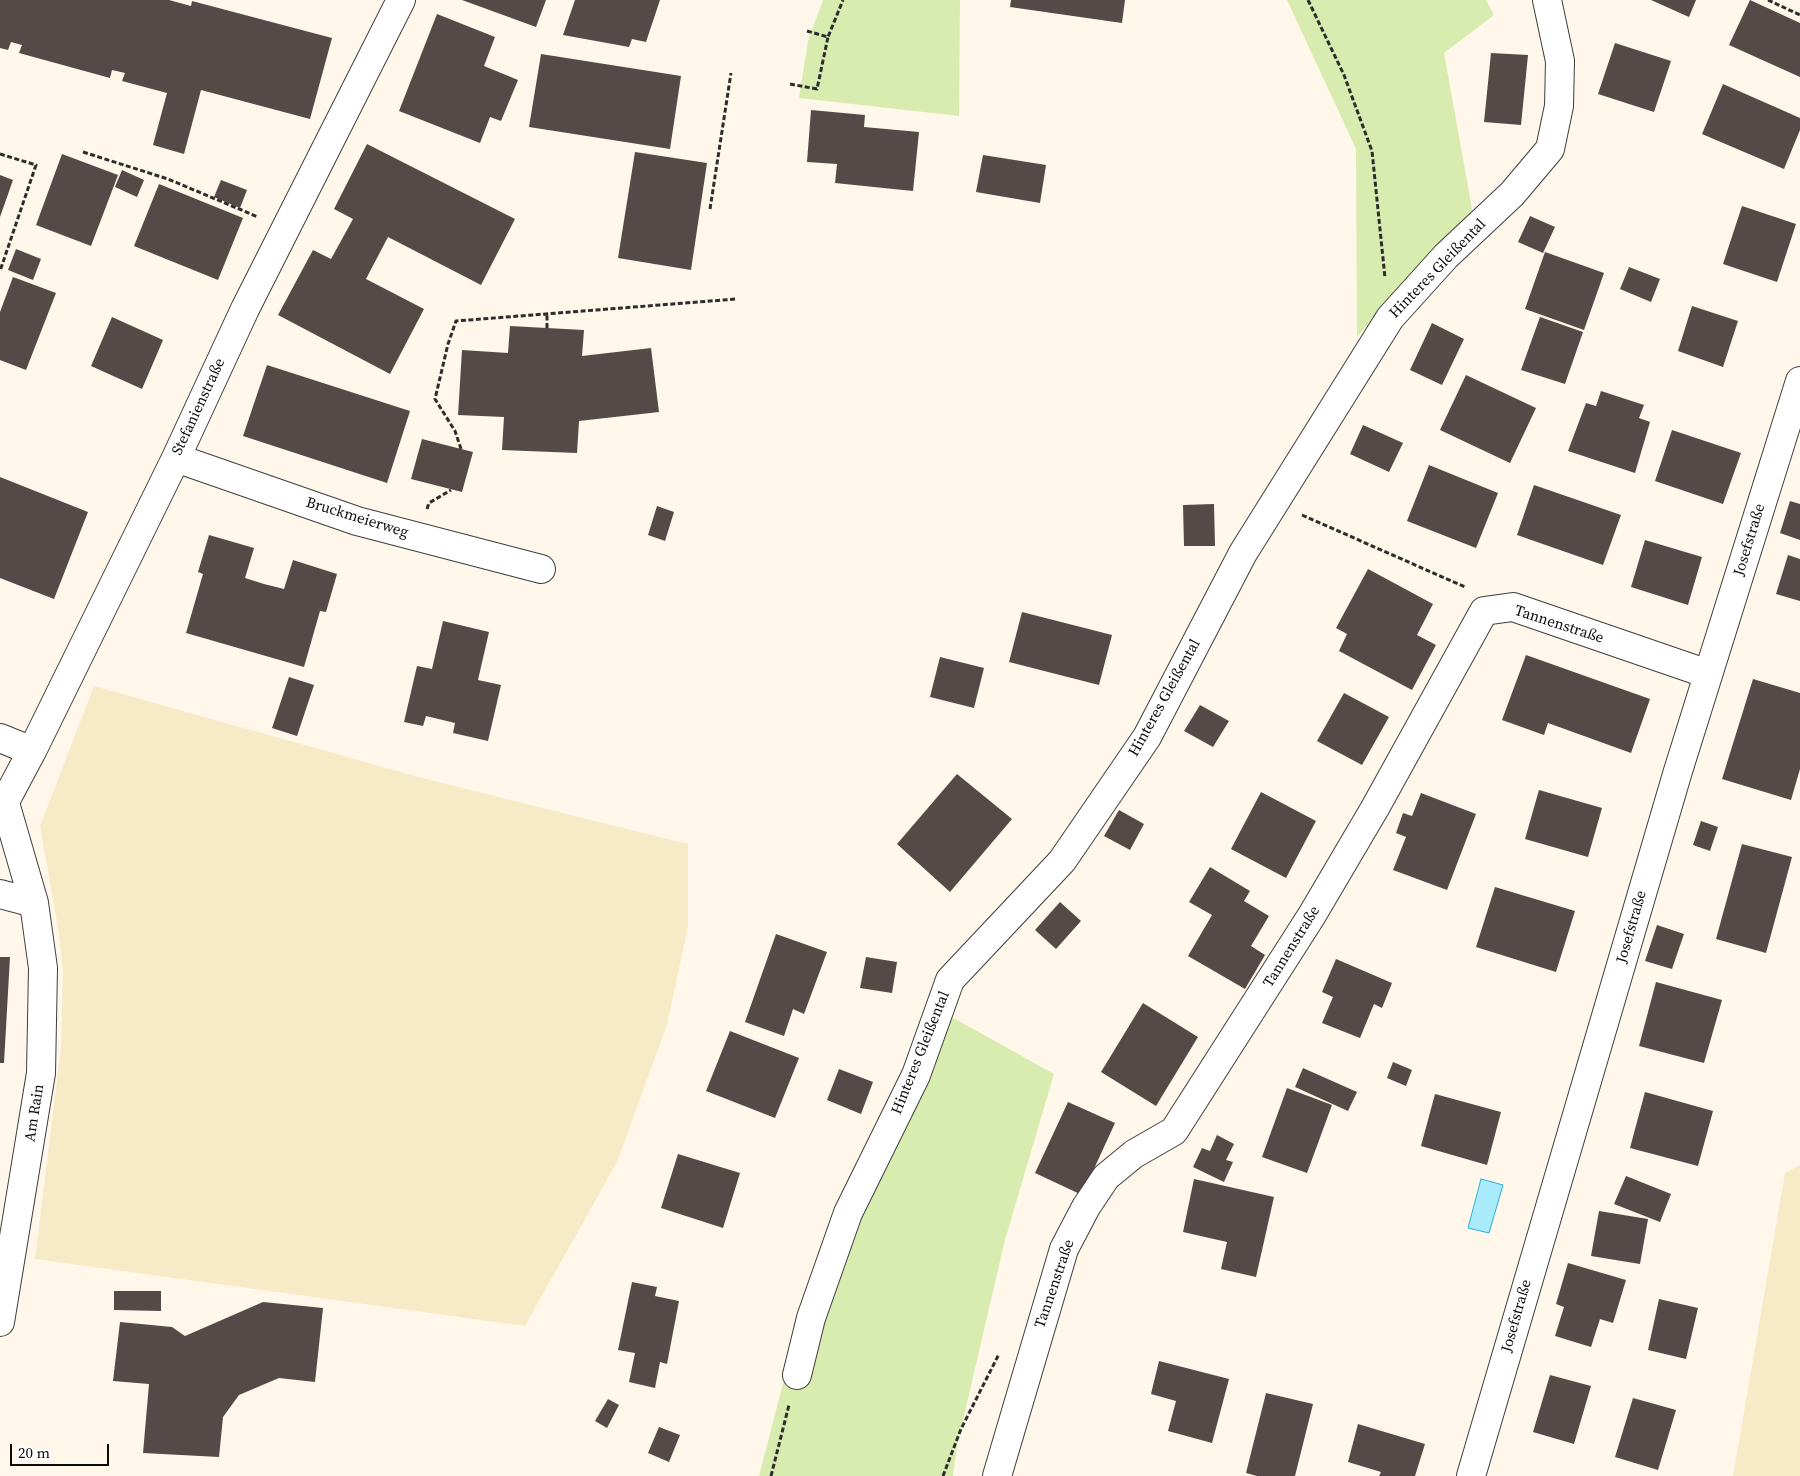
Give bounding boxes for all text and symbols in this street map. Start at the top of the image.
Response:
street label: Hinteres Gleißental [1386,216,1490,322]
street label: Stefanienstraße [169,356,229,458]
street label: Bruckmeierweg [304,494,410,542]
street label: Josefstraße [1730,502,1770,578]
street label: Tannenstraße [1512,602,1606,648]
street label: Hinteres Gleißental [1125,636,1205,760]
street label: Josefstraße [1613,889,1651,965]
street label: Tannenstraße [1260,903,1324,991]
street label: Hinteres Gleißental [888,989,954,1117]
street label: Am Rain [22,1083,48,1143]
street label: Tannenstraße [1031,1237,1079,1331]
street label: Josefstraße [1498,1278,1536,1354]
scale bar [12,1434,111,1466]
text: 20 m [18,1442,50,1463]

